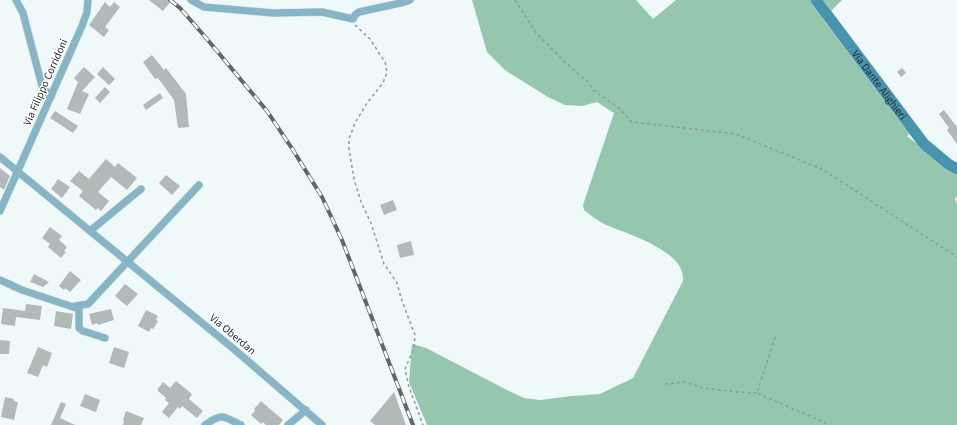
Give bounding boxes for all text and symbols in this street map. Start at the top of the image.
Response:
street label: Via Filippo Corridoni [20,36,71,128]
street label: Via Dante Alighieri [848,47,910,123]
street label: Via Oberdan [206,311,259,358]

